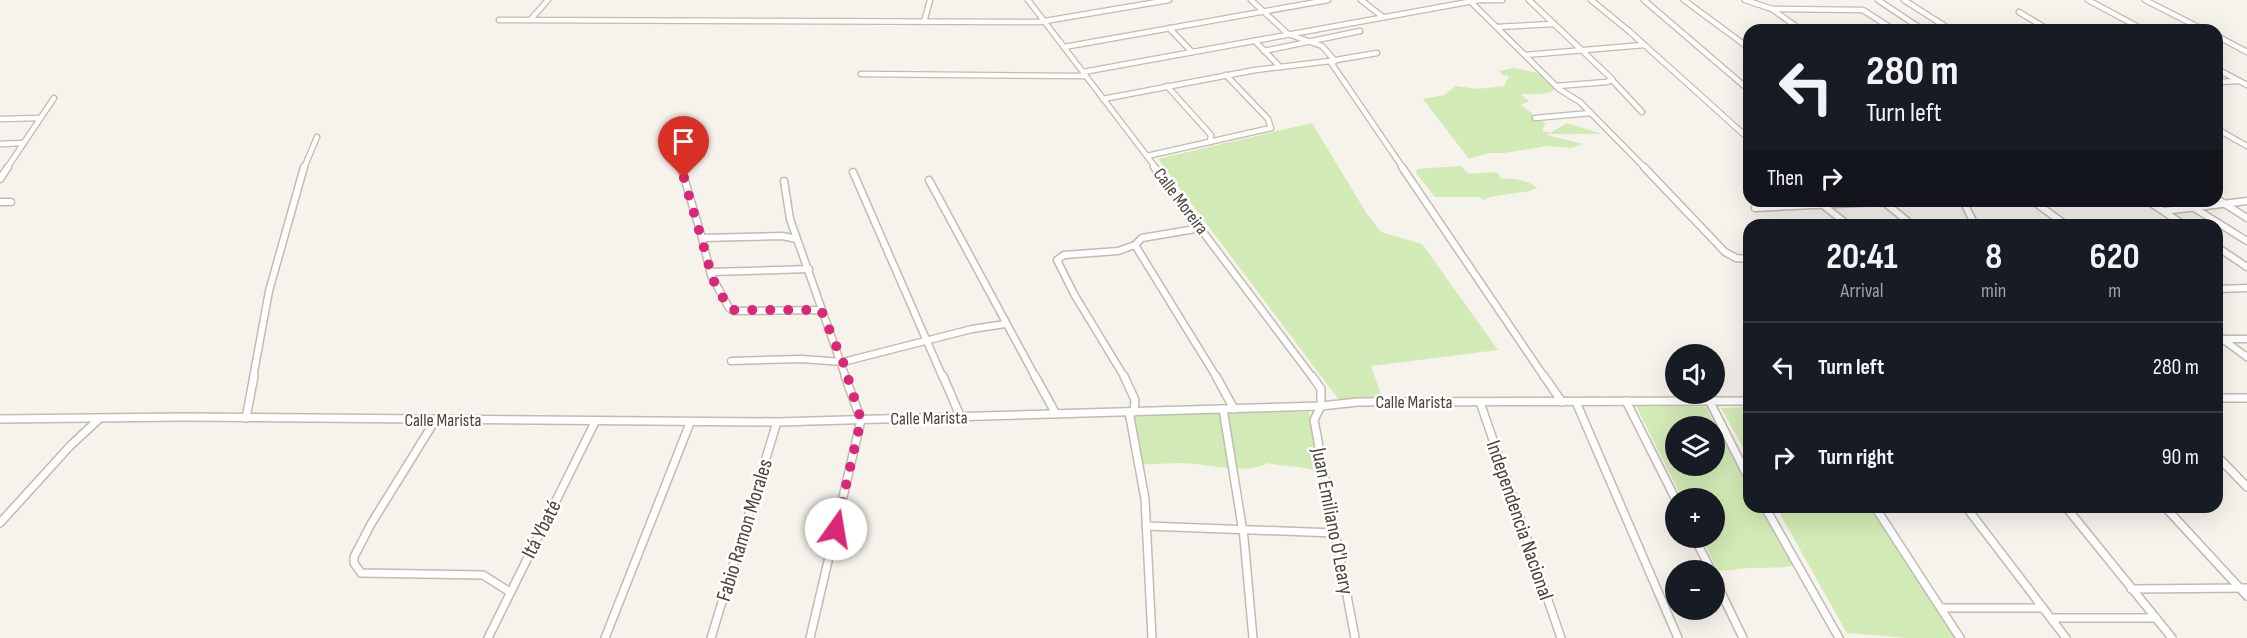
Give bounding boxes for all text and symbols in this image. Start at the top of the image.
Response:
text: 280 m [1866,46,1959,97]
icon: left [1767,48,1845,126]
text: Turn left [1866,97,1942,129]
pin [658,116,709,178]
icon: arrive [667,125,700,158]
icon: right [1815,162,1848,195]
street label: Calle Moreira [1149,164,1212,239]
text: Then [1767,165,1803,192]
text: 20:41 [1826,236,1898,279]
text: 8 [1985,236,2002,279]
text: 620 [2090,236,2140,279]
text: Arrival [1841,279,1884,303]
text: min [1981,279,2006,303]
text: m [2108,279,2121,303]
map controls [1665,344,1725,620]
button: sound [1665,344,1725,404]
icon: left [1767,351,1800,384]
text: Turn left [1818,354,1884,381]
text: 280 m [2153,354,2199,381]
street label: Calle Marista [1375,392,1453,413]
street label: Calle Marista [890,407,968,430]
street label: Calle Marista [404,410,482,431]
button: layers [1665,416,1725,476]
street label: Independencia Nacional [1480,437,1559,603]
icon: right [1767,441,1800,474]
text: Turn right [1818,444,1894,471]
text: 90 m [2162,444,2199,471]
street label: Juan Emiliano O'Leary [1306,445,1359,597]
street label: Fabio Ramon Morales [711,456,778,604]
button: + [1665,488,1725,548]
street label: Itá Ybaté [516,496,567,562]
position arrow [804,497,868,561]
button: − [1665,560,1725,620]

